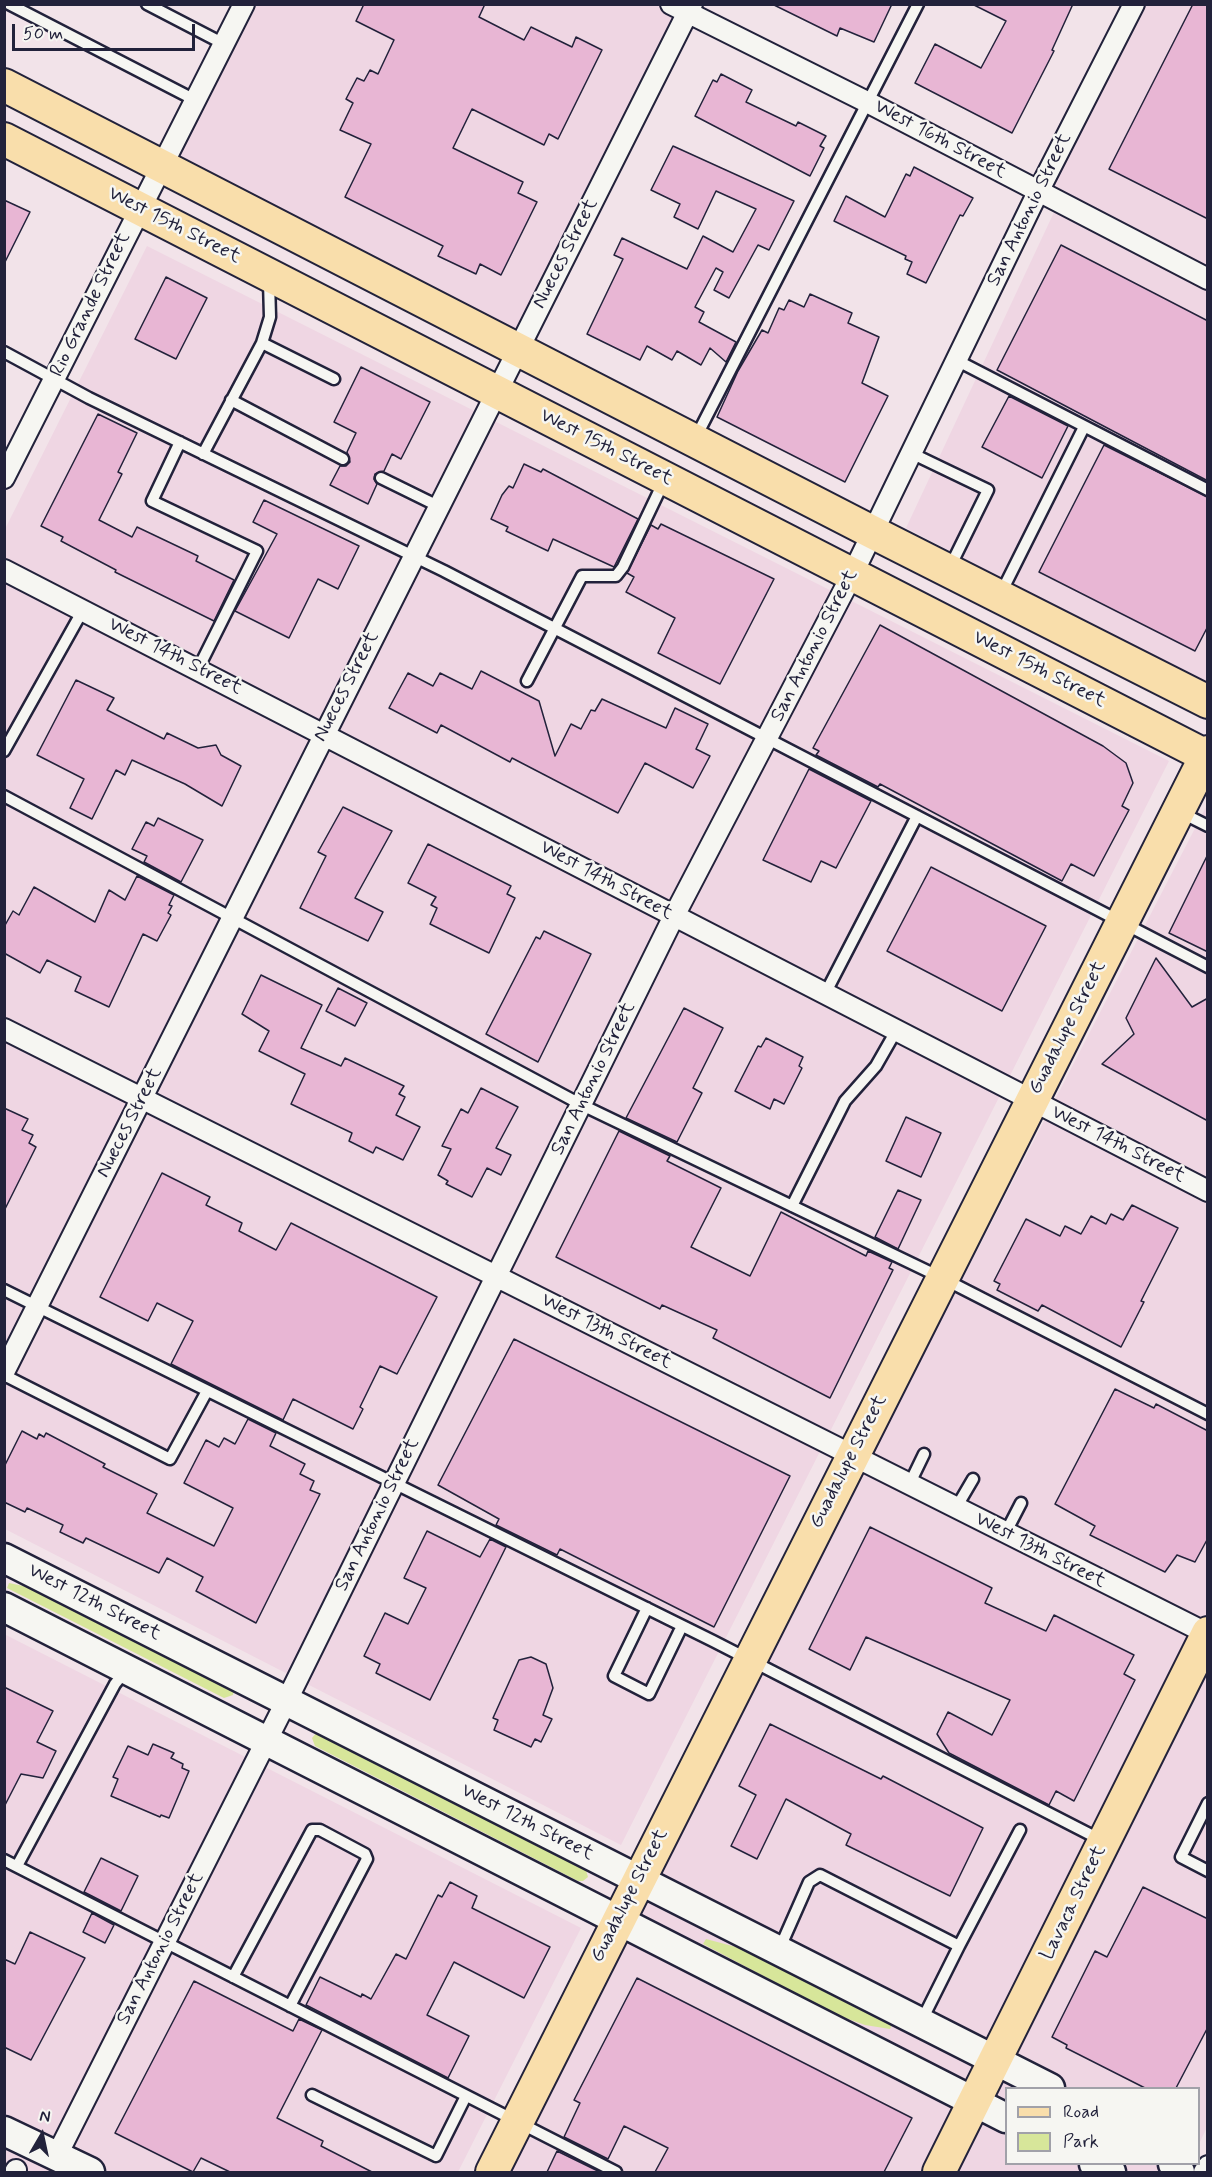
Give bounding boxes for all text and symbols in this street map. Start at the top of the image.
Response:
scale bar [15,12,198,50]
text: 50 m [23,22,63,46]
street label: West 16th Street [870,95,1010,185]
street label: San Antonio Street [983,130,1077,290]
street label: West 15th Street [104,182,244,270]
street label: Nueces Street [528,195,604,313]
street label: Rio Grande Street [46,229,136,381]
street label: West 15th Street [536,404,676,492]
street label: San Antonio Street [766,566,864,726]
street label: West 14th Street [104,613,246,701]
street label: West 15th Street [969,626,1109,714]
street label: Nueces Street [309,628,385,746]
street label: West 14th Street [535,836,677,926]
street label: Guadalupe Street [1024,957,1112,1099]
street label: San Antonio Street [547,999,641,1159]
street label: Nueces Street [92,1064,168,1182]
street label: West 14th Street [1047,1101,1189,1189]
street label: West 13th Street [537,1289,675,1375]
street label: Guadalupe Street [805,1391,893,1533]
street label: San Antonio Street [331,1435,425,1595]
street label: West 13th Street [971,1508,1109,1594]
street label: West 12th Street [24,1559,164,1647]
street label: West 12th Street [457,1779,597,1867]
street label: Guadalupe Street [586,1825,674,1967]
street label: Lavaca Street [1036,1842,1112,1964]
street label: San Antonio Street [112,1869,210,2029]
legend [1005,2087,1200,2165]
text: Road [1063,2100,1099,2124]
north arrow [12,2105,72,2165]
text: N [38,2106,52,2128]
text: Park [1063,2130,1099,2154]

